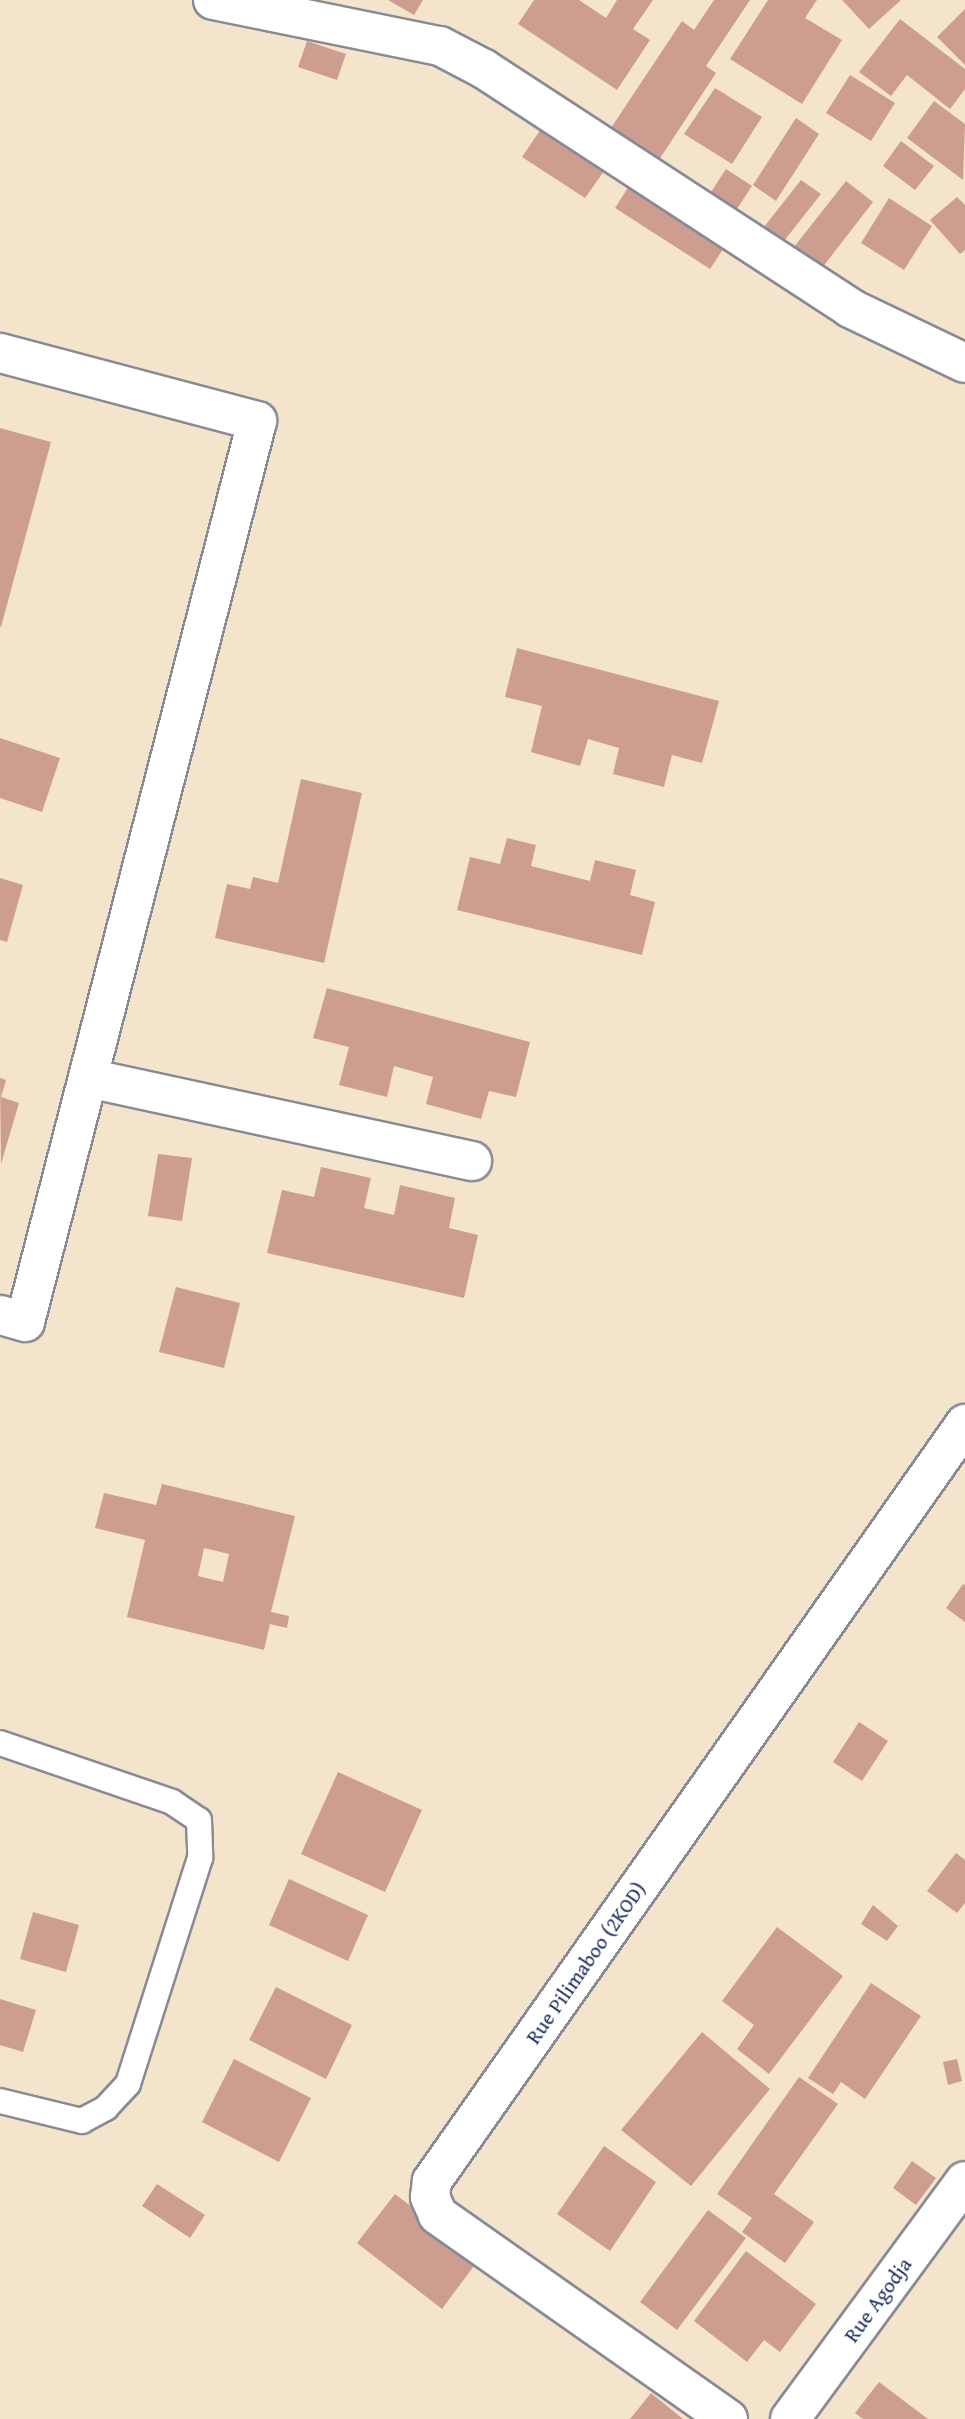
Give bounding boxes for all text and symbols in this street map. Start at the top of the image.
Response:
street label: Rue Pilimaboo (2KOD) [521,1877,651,2049]
street label: Rue Agodja [839,2253,917,2347]

